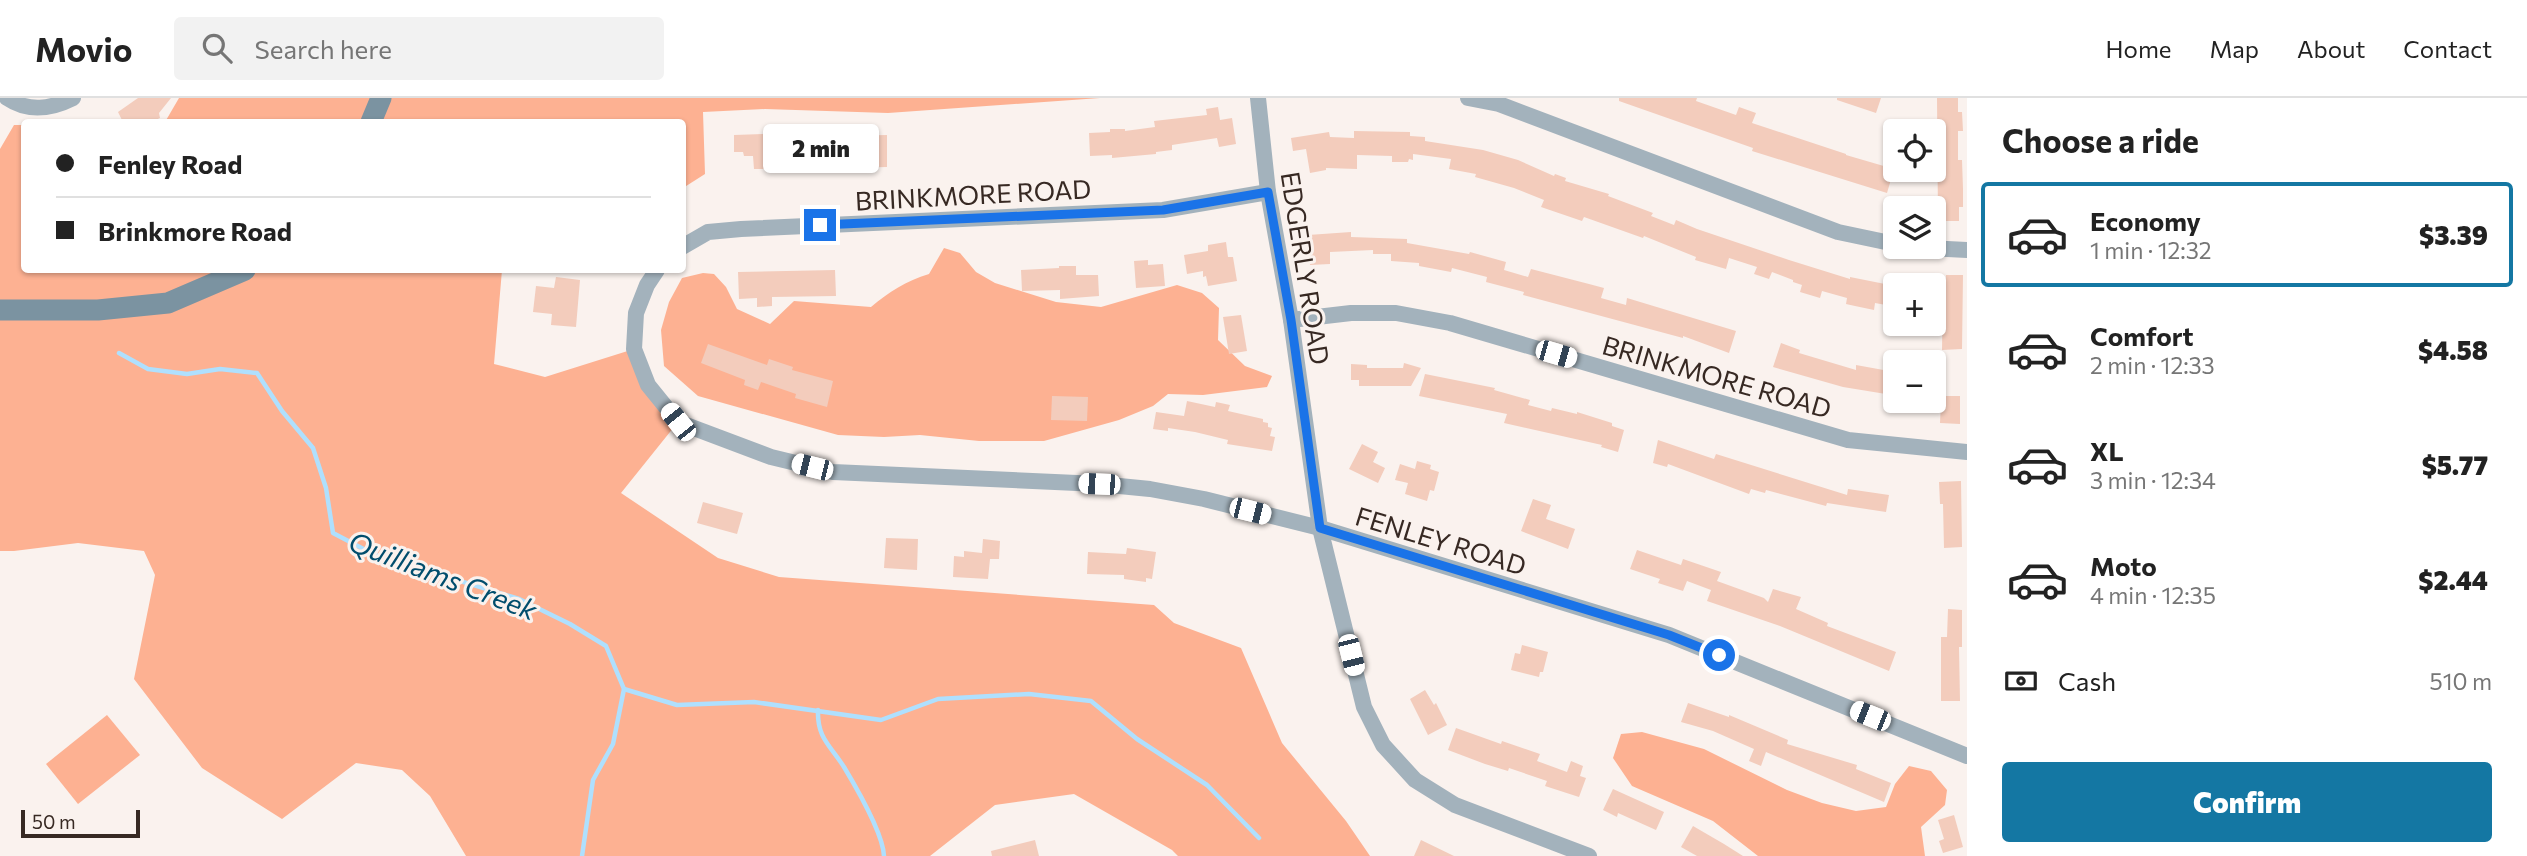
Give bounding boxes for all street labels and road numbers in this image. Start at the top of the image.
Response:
street label: EDGERLY ROAD [1275,169,1337,367]
street label: BRINKMORE ROAD [854,172,1092,216]
street label: BRINKMORE ROAD [1599,328,1835,424]
street label: FENLEY ROAD [1352,499,1530,581]

